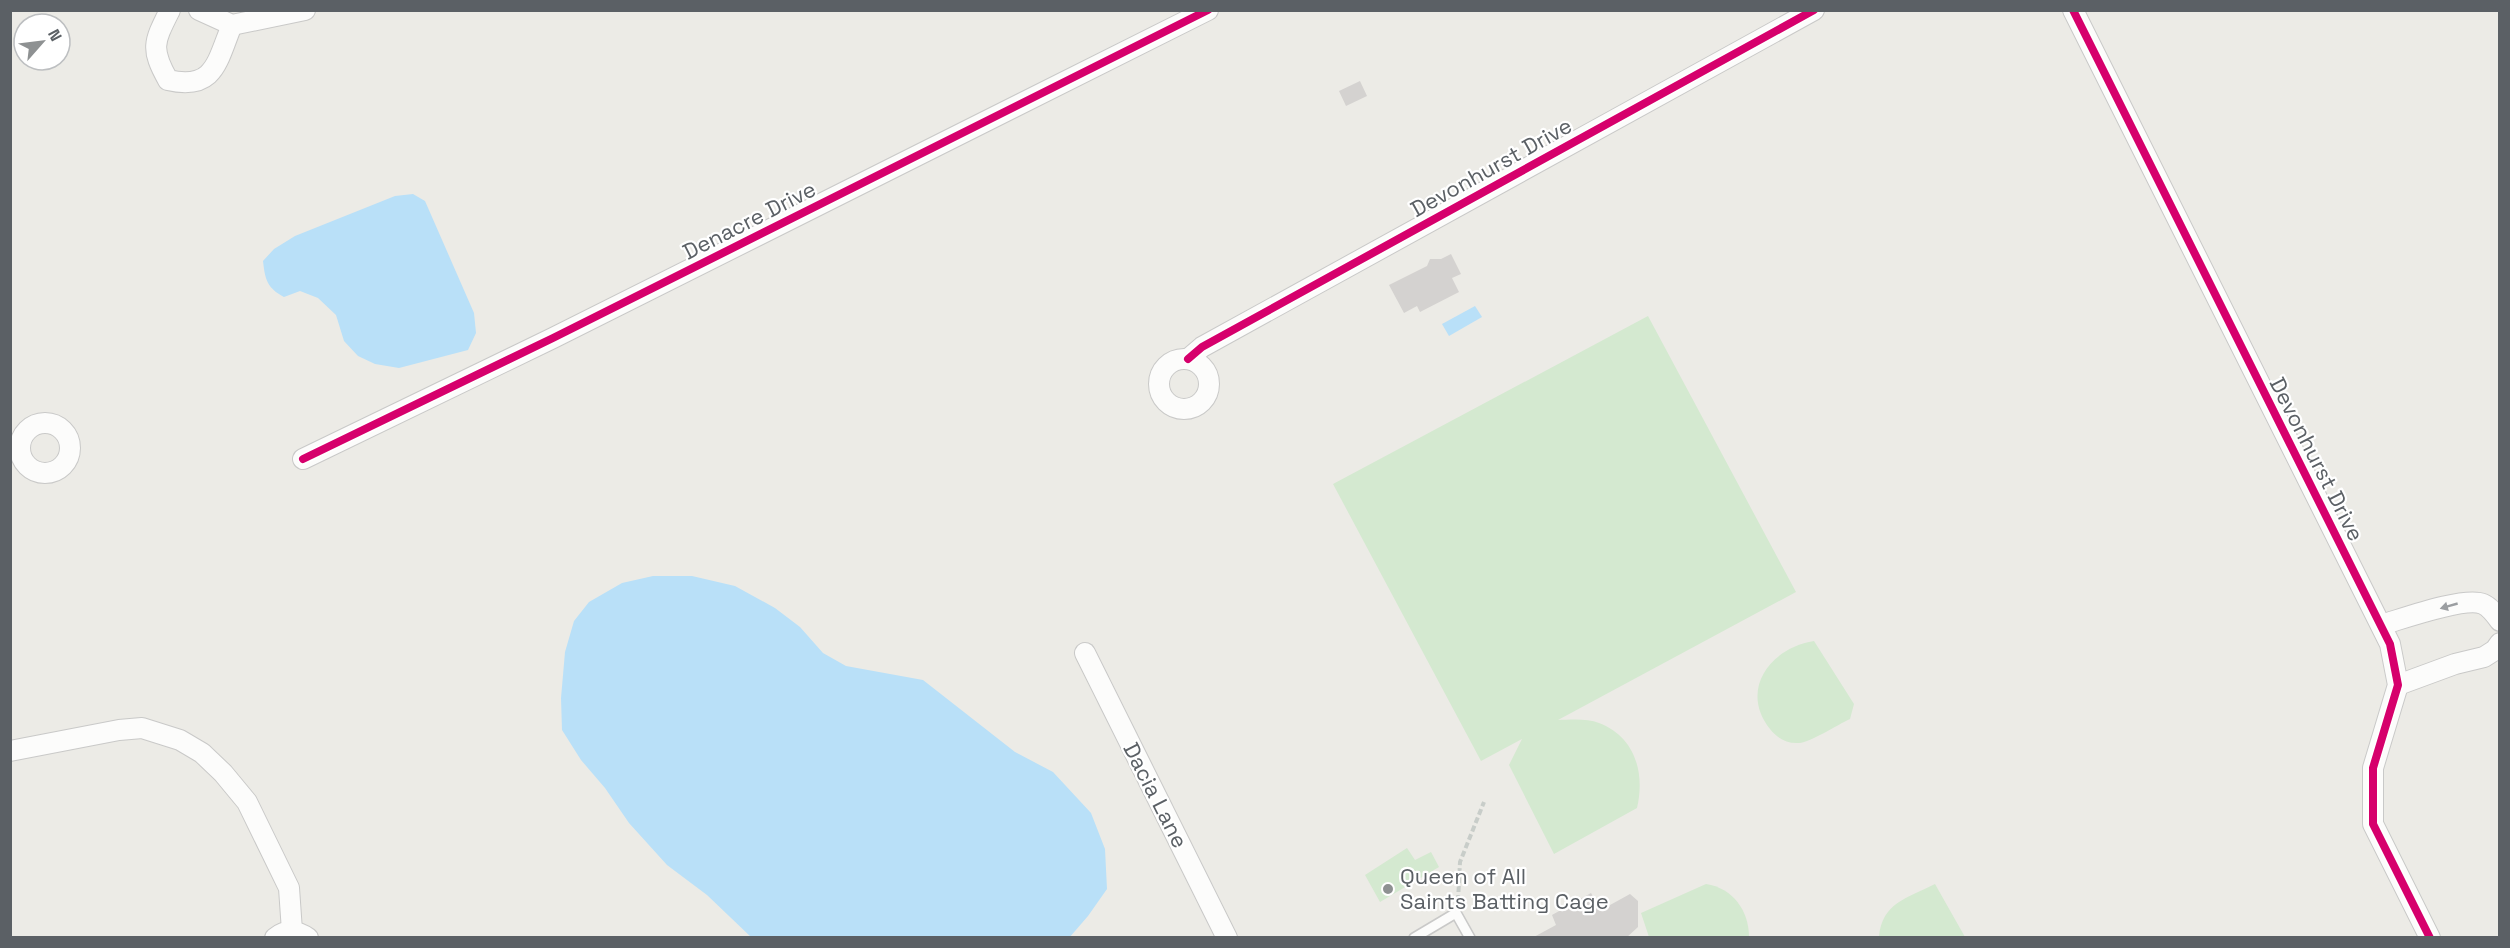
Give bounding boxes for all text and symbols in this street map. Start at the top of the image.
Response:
north arrow [12,12,72,72]
text: N [43,26,67,45]
street label: Devonhurst Drive [1405,111,1577,223]
street label: Denacre Drive [678,174,820,266]
street label: Devonhurst Drive [2264,372,2370,546]
one-way arrow [2440,602,2458,611]
street label: Dacia Lane [1117,737,1195,853]
place label: Queen of All Saints Batting Cage [1400,862,1609,915]
marker: Queen of All Saints Batting Cage [1381,882,1395,896]

